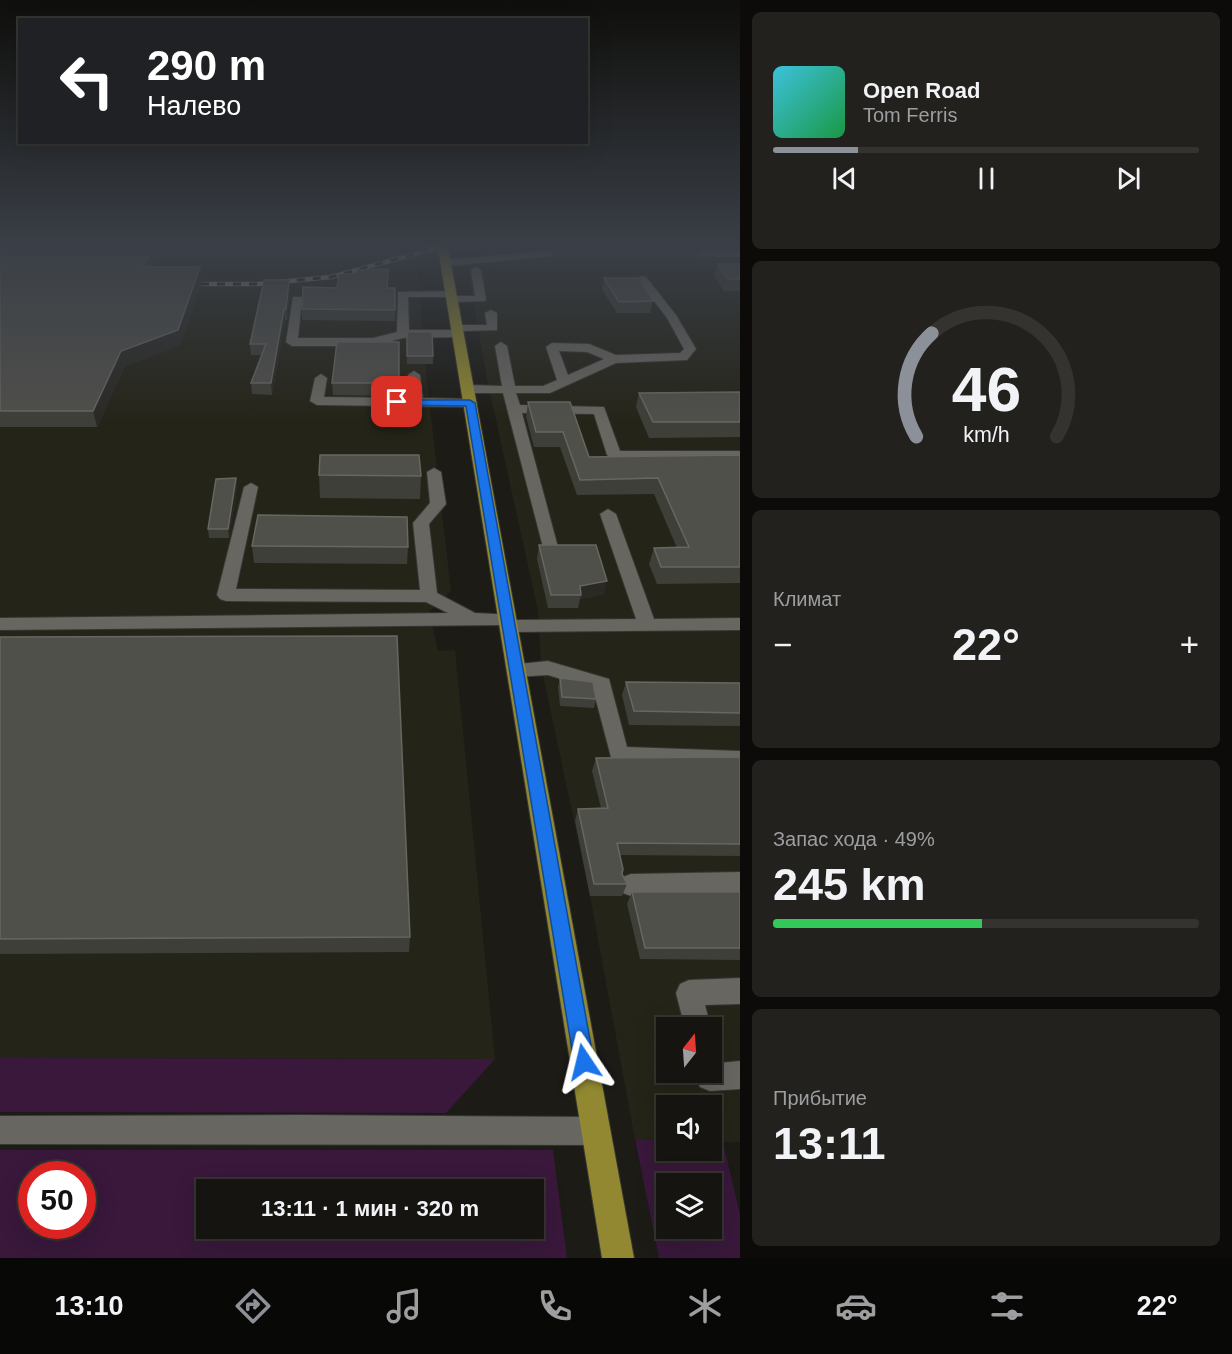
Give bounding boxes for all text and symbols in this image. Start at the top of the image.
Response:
icon: left [48,42,126,120]
text: 290 m [147,42,266,89]
text: Open Road [863,78,980,103]
text: Налево [147,91,241,121]
text: Tom Ferris [863,104,957,126]
icon: previous [828,162,861,195]
icon: pause [970,162,1003,195]
icon: next [1112,162,1145,195]
text: 46 [951,355,1021,424]
pin [371,376,422,427]
icon: arrive [380,385,413,418]
text: km/h [963,423,1009,447]
text: Климат [773,588,841,610]
text: 22° [952,619,1020,670]
text: − [773,626,792,663]
text: + [1180,626,1199,663]
text: Запас хода · 49% [773,828,935,850]
text: 245 km [773,859,926,910]
north arrow [656,1017,722,1083]
map controls [656,1017,722,1239]
position arrow [552,1030,616,1094]
text: Прибытие [773,1087,867,1109]
button: sound [656,1095,722,1161]
text: 13:11 [773,1118,886,1169]
speed limit sign: 50 [18,1161,96,1239]
button: layers [656,1173,722,1239]
text: 13:11 · 1 мин · 320 m [261,1196,479,1221]
icon: directions [232,1285,274,1327]
icon: music [383,1285,425,1327]
icon: phone [534,1285,576,1327]
icon: climate [684,1285,726,1327]
icon: car [835,1285,877,1327]
icon: filters [986,1285,1028,1327]
text: 13:10 [54,1291,123,1321]
text: 22° [1137,1291,1178,1321]

